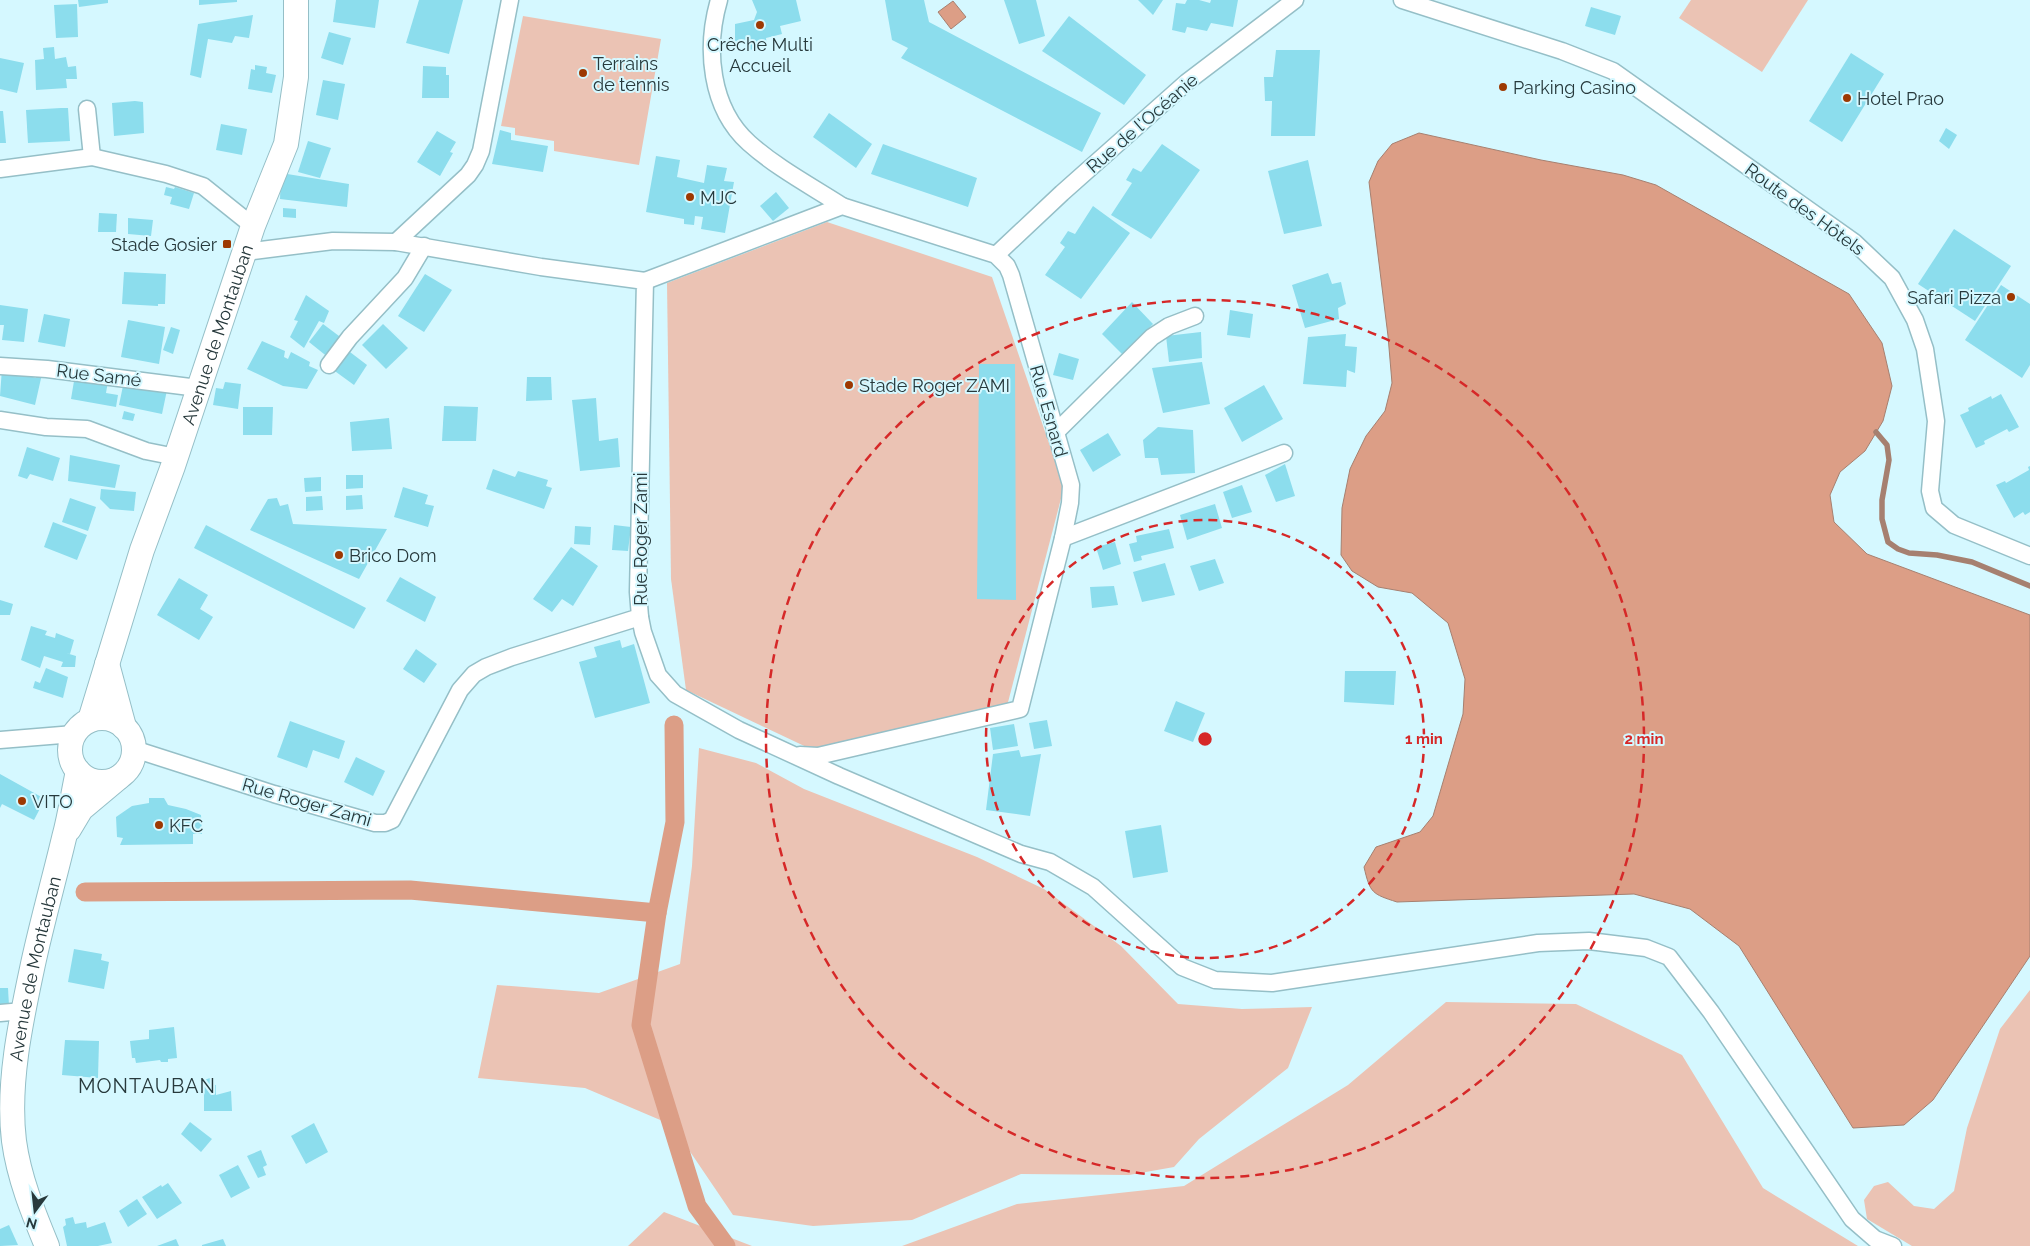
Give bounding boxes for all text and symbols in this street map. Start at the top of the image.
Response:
marker: Crêche Multi Accueil [754,19,766,31]
place label: Crêche Multi Accueil [707,34,813,76]
place label: Terrains de tennis [593,53,670,95]
marker: Terrains de tennis [577,67,589,79]
street label: Rue de l'Océanie [1082,69,1202,177]
place label: Parking Casino [1513,77,1636,98]
marker: Parking Casino [1497,81,1509,93]
place label: Hotel Prao [1857,88,1944,109]
marker: Hotel Prao [1841,92,1853,104]
street label: Route des Hôtels [1741,159,1869,260]
place label: MJC [700,187,737,208]
marker: MJC [684,191,696,203]
place label: Stade Gosier [111,234,218,255]
marker: Stade Gosier [221,238,233,250]
street label: Avenue de Montauban [177,241,257,427]
place label: Safari Pizza [1907,287,2001,308]
marker: Safari Pizza [2005,291,2017,303]
street label: Rue Samé [55,359,143,391]
street label: Rue Esnard [1026,363,1072,459]
place label: Stade Roger ZAMI [859,375,1010,396]
marker: Stade Roger ZAMI [843,379,855,391]
street label: Rue Roger Zami [630,472,651,606]
place label: Brico Dom [349,545,436,566]
marker: Brico Dom [333,549,345,561]
centre of rings [1196,730,1214,748]
text: 1 min [1405,730,1443,748]
text: 2 min [1625,730,1663,748]
street label: Rue Roger Zami [240,774,374,830]
place label: VITO [32,791,73,812]
marker: VITO [16,795,28,807]
place label: KFC [169,815,203,836]
marker: KFC [153,819,165,831]
street label: Avenue de Montauban [5,874,65,1062]
district label: MONTAUBAN [78,1074,216,1098]
north arrow [10,1186,60,1236]
text: N [24,1214,39,1233]

